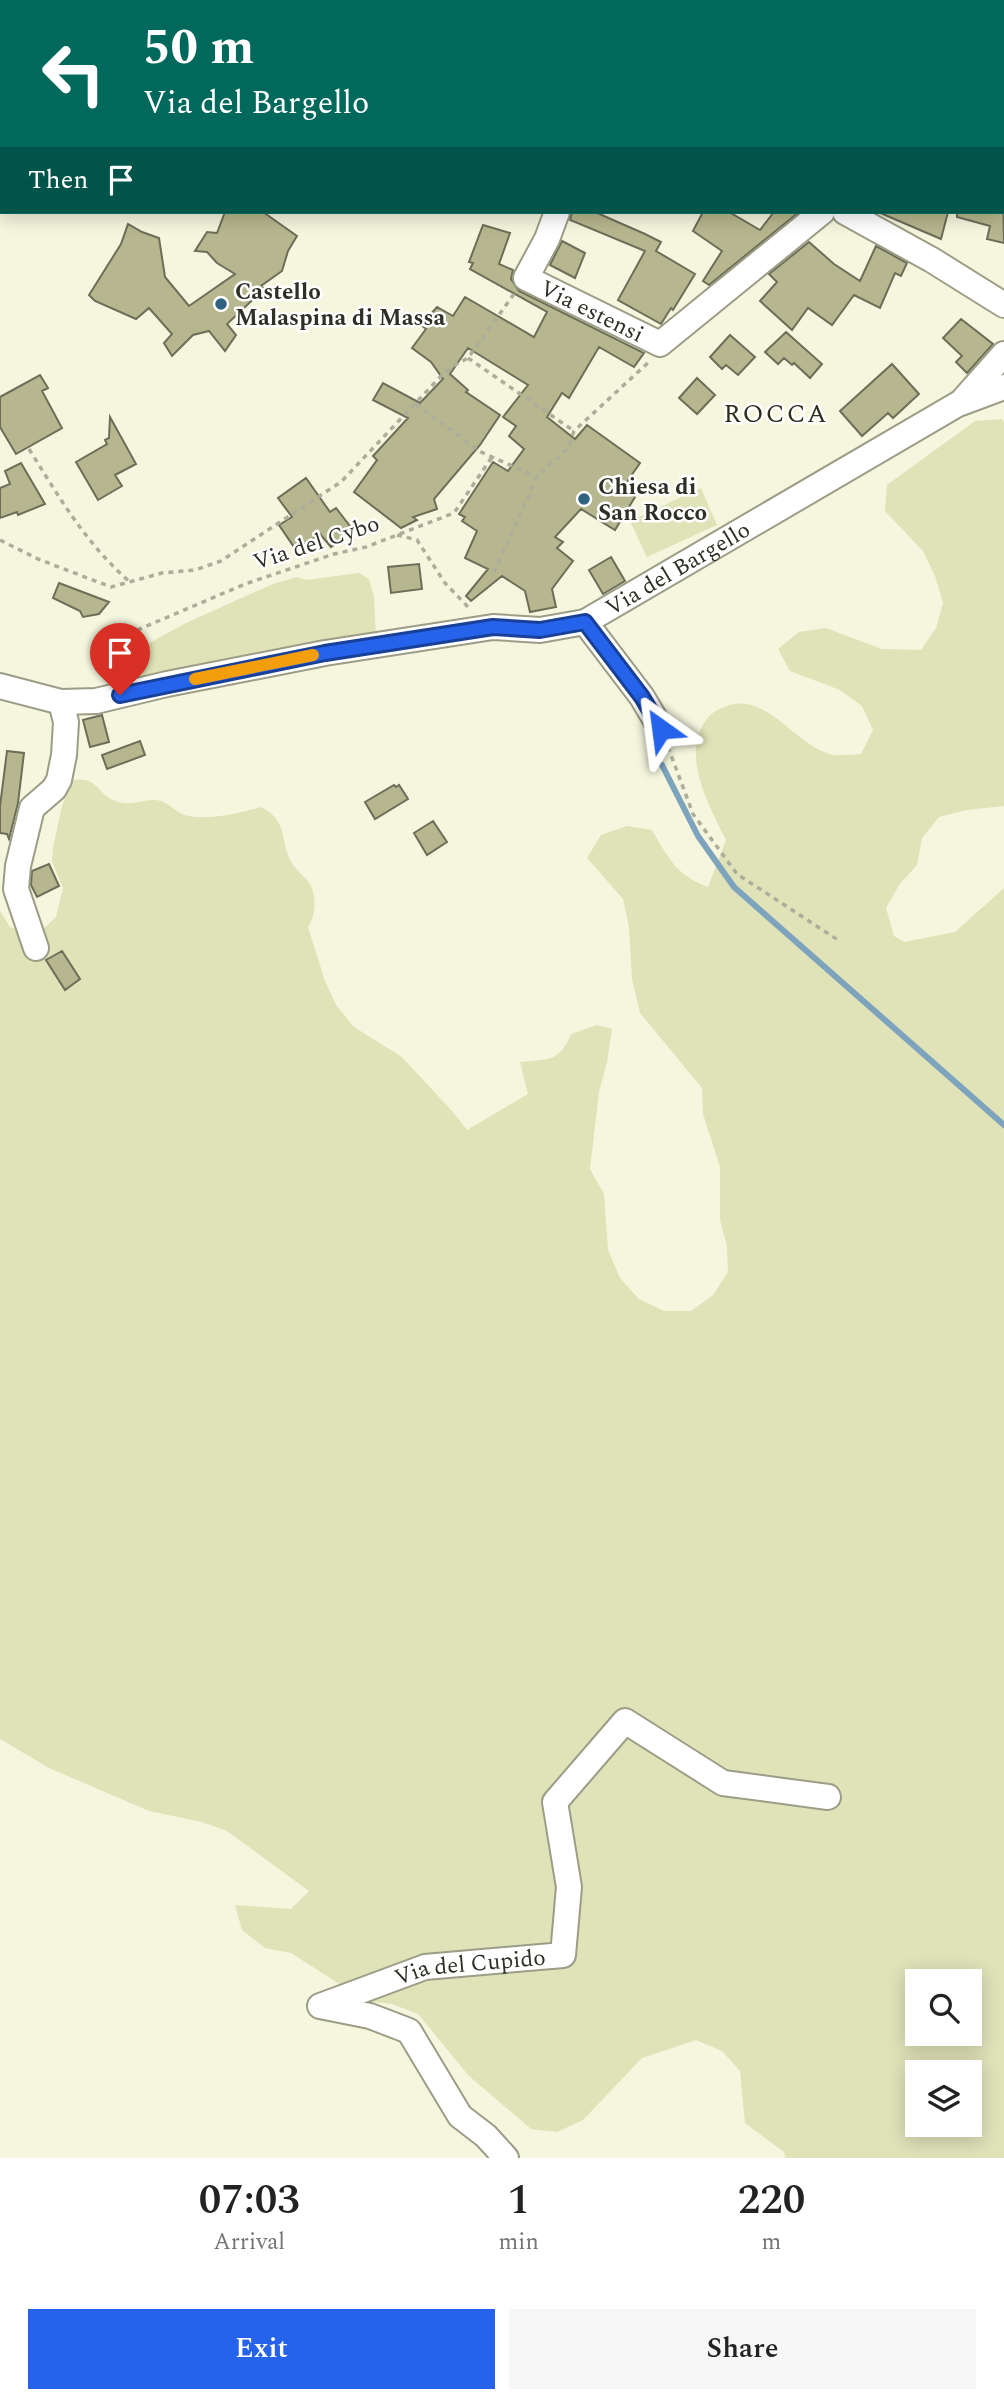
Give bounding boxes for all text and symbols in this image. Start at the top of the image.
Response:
text: 50 m [143,11,254,86]
icon: left [28,28,119,119]
text: Via del Bargello [143,79,369,128]
text: Then [28,160,88,200]
icon: arrive [102,161,140,199]
street label: Via estensi [534,272,650,352]
place label: Castello Malaspina di Massa [235,275,445,336]
marker: Castello Malaspina di Massa [213,296,229,312]
district label: ROCCA [723,394,829,434]
place label: Chiesa di San Rocco [598,470,707,531]
marker: Chiesa di San Rocco [576,491,592,507]
street label: Via del Cybo [249,507,384,580]
street label: Via del Bargello [599,513,757,625]
pin [90,623,150,695]
icon: arrive [101,634,139,672]
position arrow [624,692,698,766]
street label: Via del Cupido [390,1941,547,1996]
map controls [905,1969,982,2137]
button: search [905,1969,982,2046]
button: layers [905,2060,982,2137]
text: 07:03 [199,2169,300,2232]
text: 1 [507,2169,530,2232]
text: 220 [738,2169,805,2232]
text: Arrival [213,2225,285,2260]
text: min [499,2225,539,2260]
text: m [762,2225,781,2260]
button: Exit [28,2309,495,2389]
button: Share [509,2309,976,2389]

